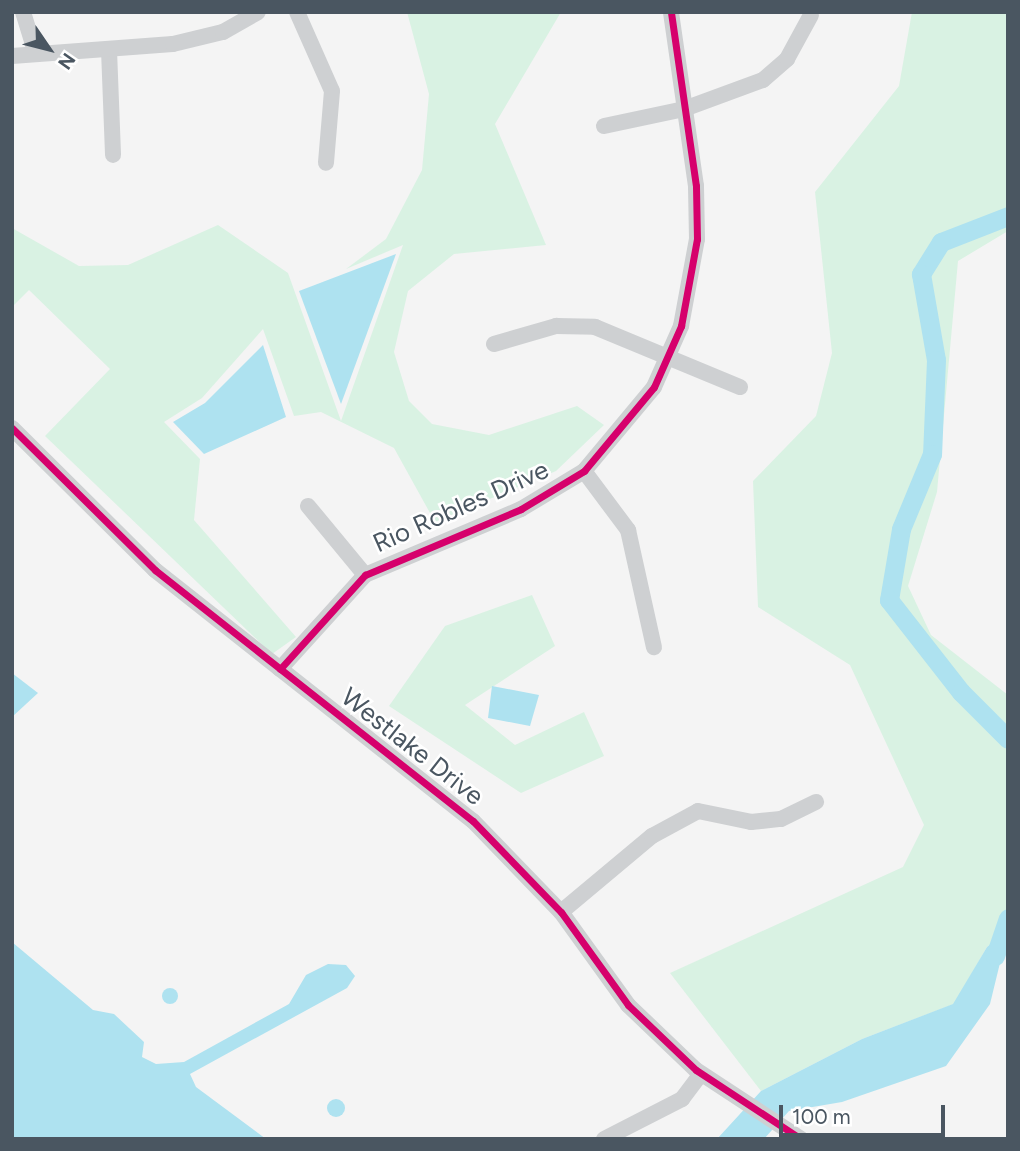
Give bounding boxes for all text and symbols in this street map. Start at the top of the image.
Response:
north arrow [14,14,84,84]
text: N [53,49,80,74]
street label: Rio Robles Drive [368,454,554,560]
street label: Westlake Drive [335,682,489,812]
scale bar [782,1092,948,1136]
text: 100 m [792,1104,851,1129]

